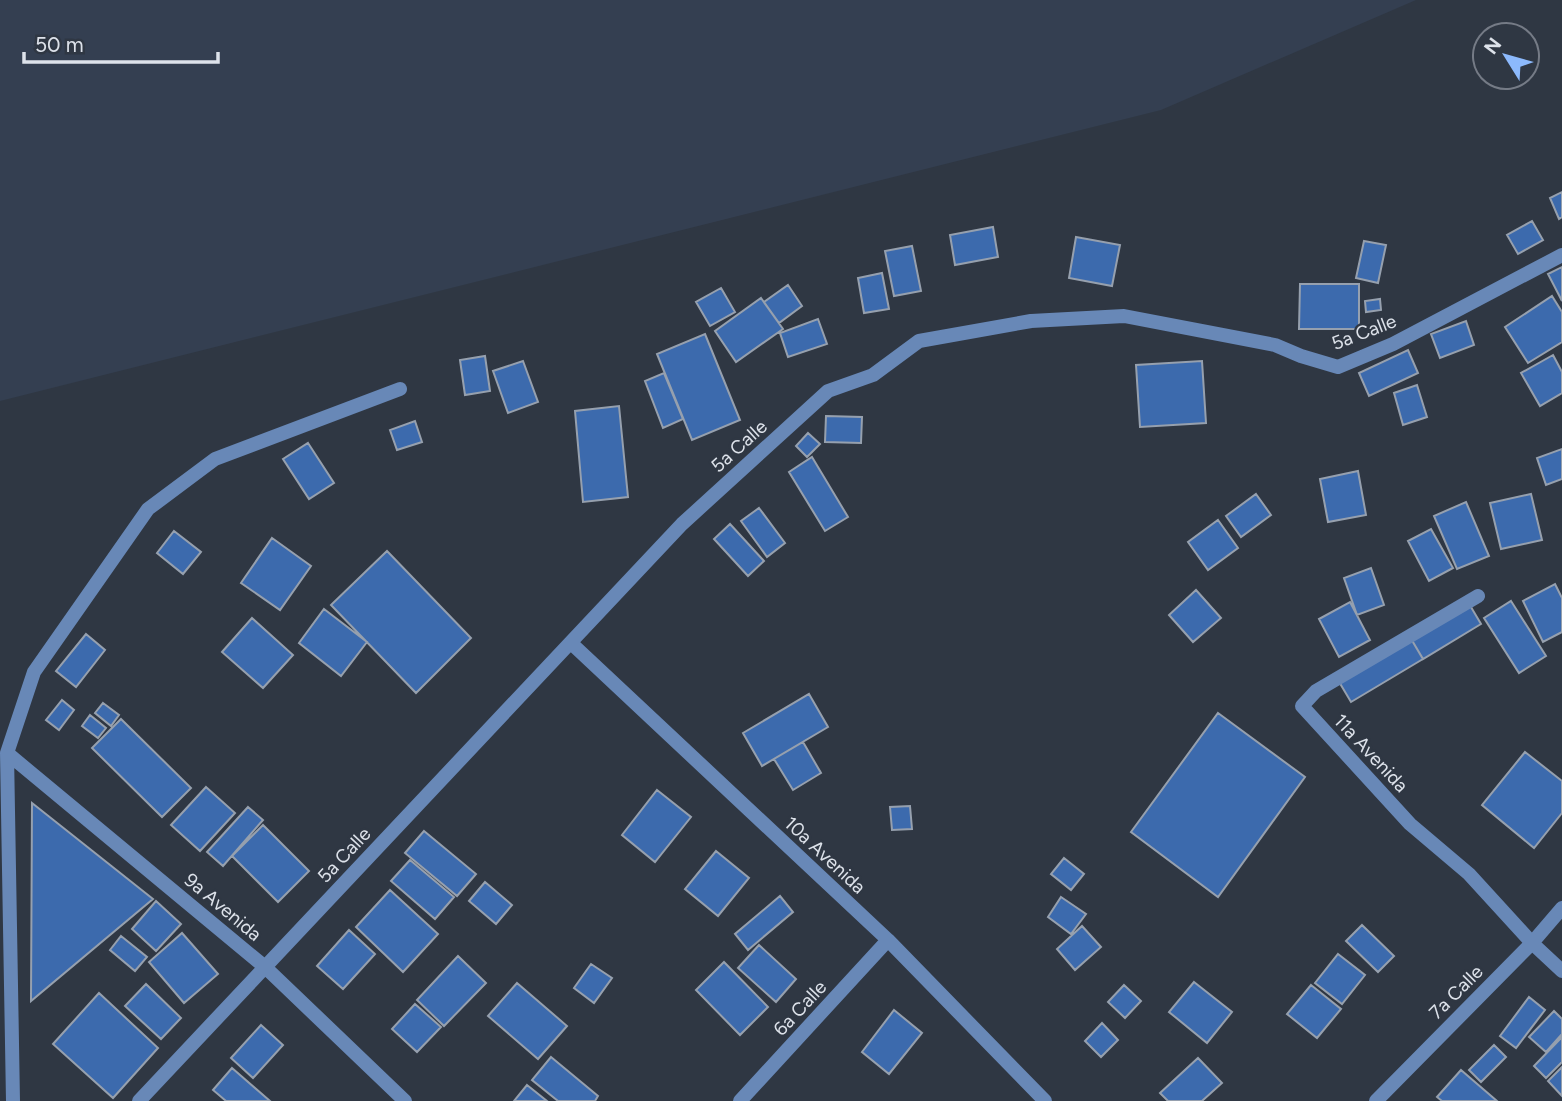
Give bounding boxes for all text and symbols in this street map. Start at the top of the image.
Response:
scale bar [24,21,219,65]
north arrow [1471,21,1541,91]
text: 50 m [35,32,84,57]
text: N [1479,33,1506,59]
street label: 5a Calle [1328,309,1400,355]
street label: 5a Calle [706,415,772,477]
street label: 11a Avenida [1329,709,1413,797]
street label: 10a Avenida [780,811,870,899]
street label: 5a Calle [313,822,375,888]
street label: 9a Avenida [180,868,266,946]
street label: 7a Calle [1424,960,1488,1024]
street label: 6a Calle [769,976,831,1040]

